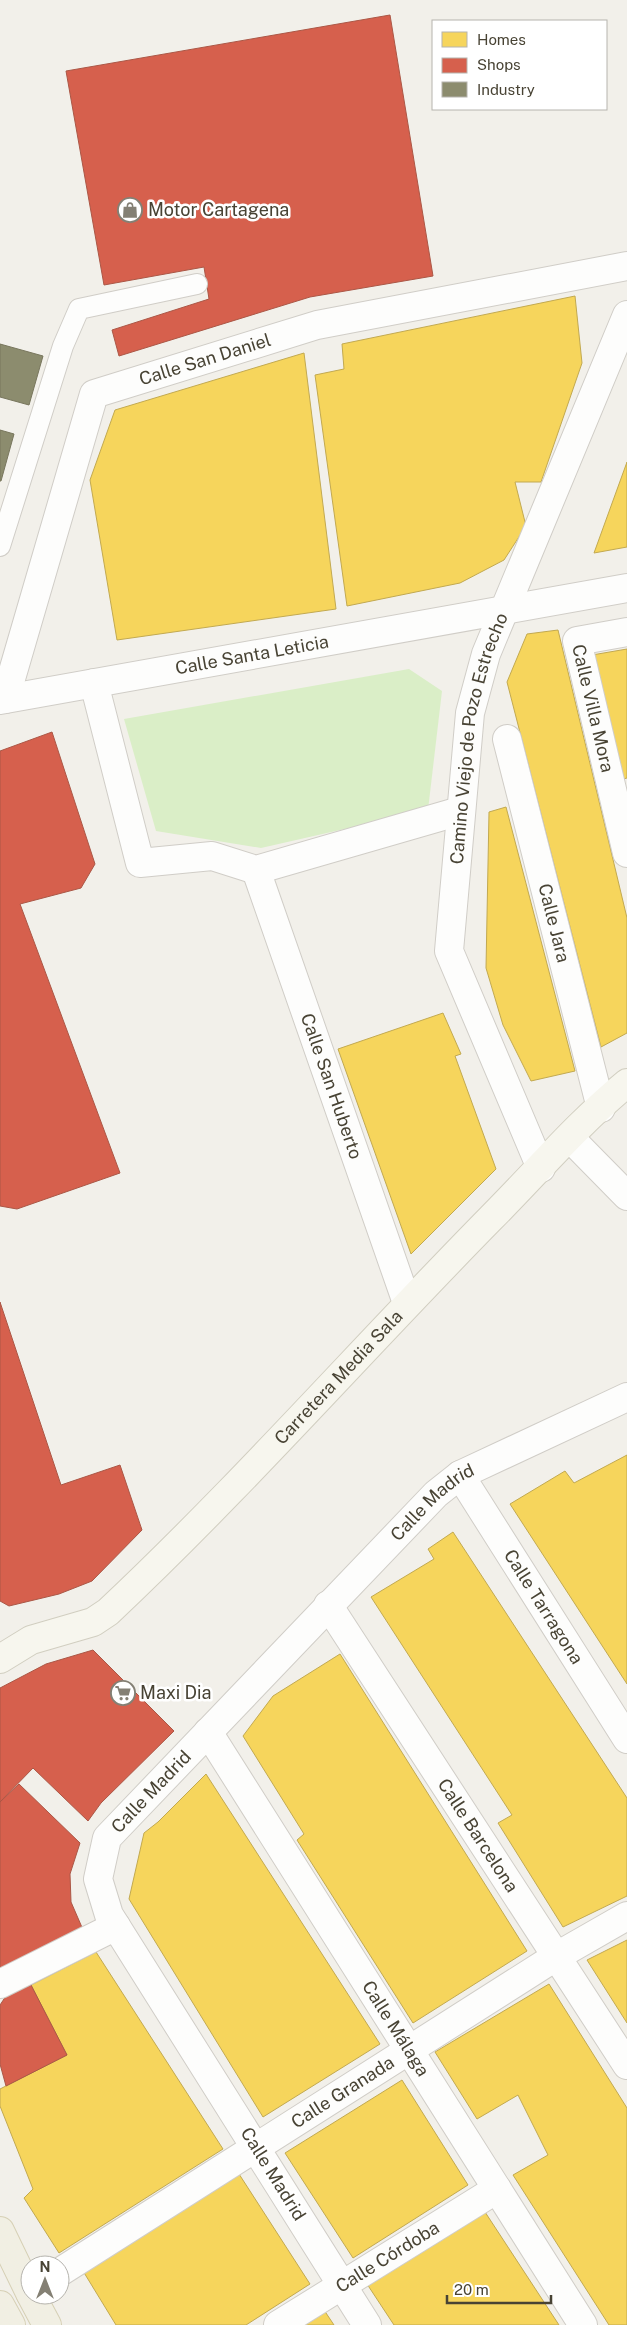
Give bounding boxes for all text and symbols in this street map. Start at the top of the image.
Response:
legend [432,20,607,110]
text: Homes [477,31,526,48]
text: Shops [477,56,521,73]
text: Industry [477,81,535,98]
shop icon: Motor Cartagena [117,197,143,223]
place label: Motor Cartagena [148,199,289,220]
street label: Calle San Daniel [137,329,273,389]
street label: Camino Viejo de Pozo Estrecho [446,610,512,865]
street label: Calle Santa Leticia [173,630,330,679]
street label: Calle Villa Mora [568,642,619,774]
street label: Calle Jara [534,881,575,965]
street label: Calle San Huberto [297,1011,367,1162]
street label: Carretera Media Sala [270,1305,407,1449]
street label: Calle Madrid [386,1459,477,1545]
street label: Calle Tarragona [500,1545,588,1668]
supermarket icon: Maxi Dia [110,1680,136,1706]
place label: Maxi Dia [140,1682,212,1703]
street label: Calle Madrid [107,1746,195,1837]
street label: Calle Barcelona [434,1775,523,1896]
street label: Calle Málaga [358,1977,434,2080]
street label: Calle Granada [287,2051,398,2132]
street label: Calle Madrid [236,2123,310,2224]
street label: Calle Córdoba [332,2216,443,2297]
north arrow [20,2255,70,2305]
text: N [40,2259,50,2275]
scale bar [447,2272,551,2304]
text: 20 m [454,2281,489,2298]

